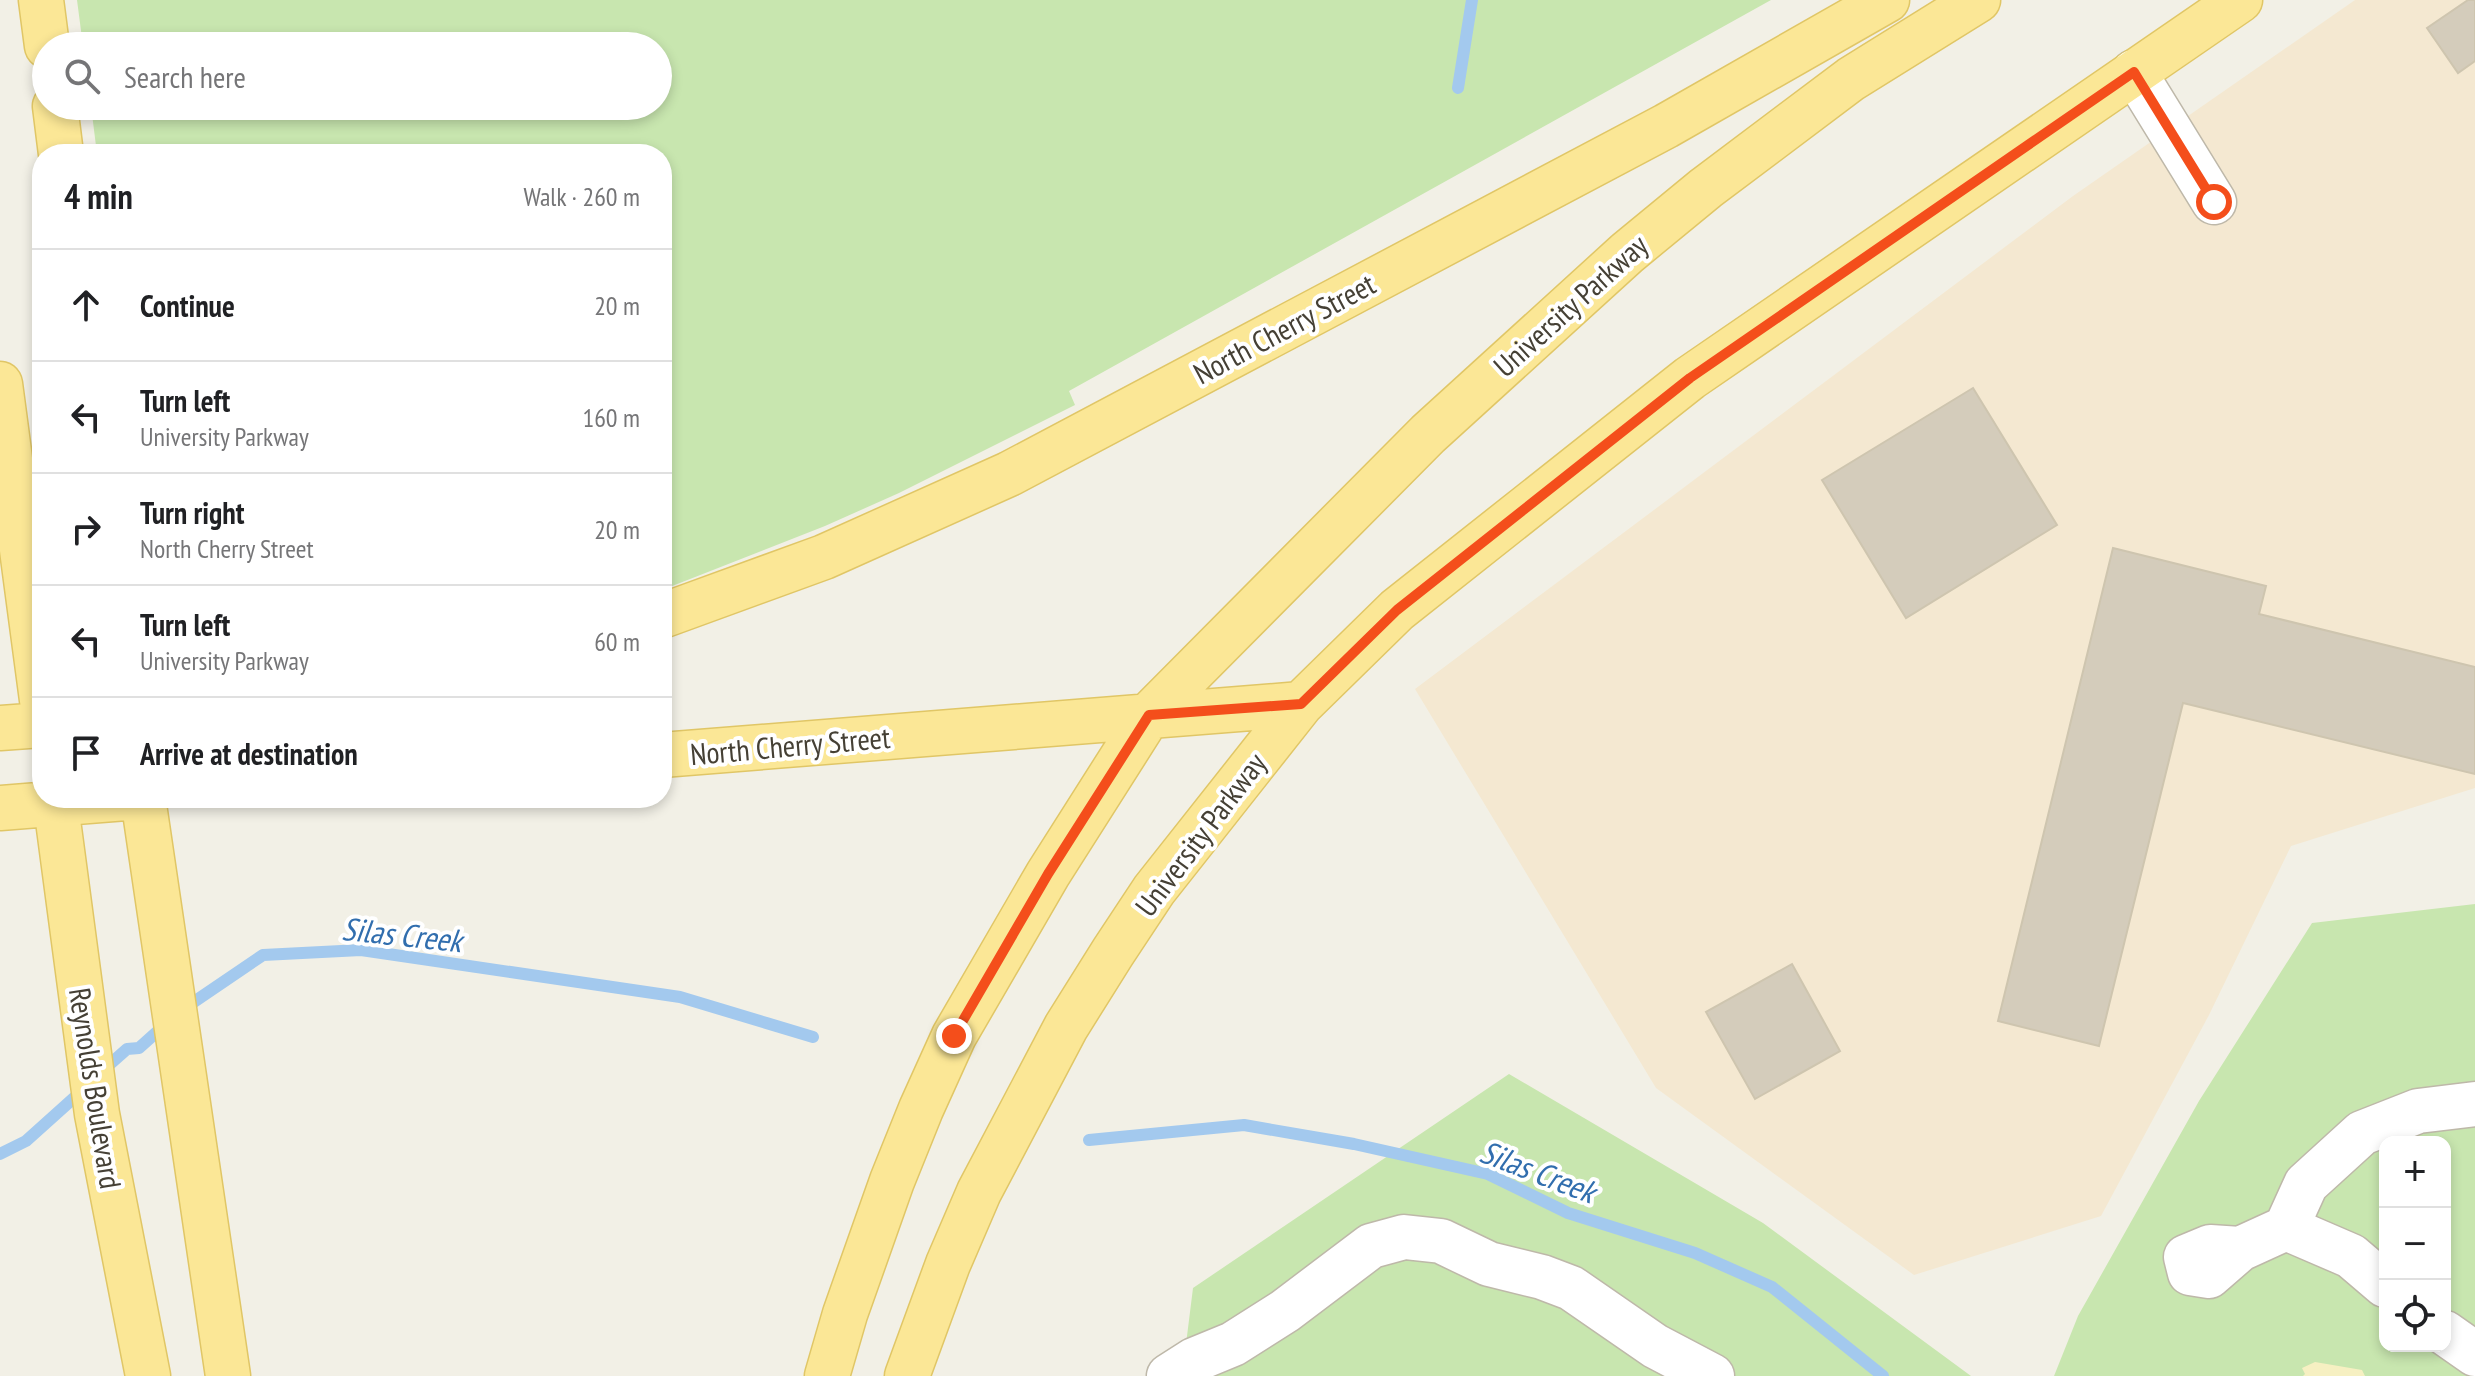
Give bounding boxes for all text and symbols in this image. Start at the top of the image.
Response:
search box [32,32,672,120]
icon: search [60,54,104,98]
text: Search here [124,57,246,96]
text: 4 min [64,174,133,218]
text: Walk · 260 m [523,180,640,213]
route start [2196,184,2232,220]
street label: University Parkway [1485,225,1656,385]
street label: North Cherry Street [1186,263,1382,392]
icon: ahead [64,283,108,327]
text: Continue [140,286,235,325]
text: 20 m [594,289,640,322]
text: Turn left [140,381,230,420]
icon: left [64,395,108,439]
text: 160 m [582,401,640,434]
text: University Parkway [140,420,309,453]
text: Turn right [140,493,244,532]
icon: right [64,507,108,551]
text: 20 m [594,513,640,546]
text: North Cherry Street [140,532,314,565]
text: Turn left [140,605,230,644]
icon: left [64,619,108,663]
text: 60 m [594,625,640,658]
text: University Parkway [140,644,309,677]
street label: North Cherry Street [688,717,892,773]
icon: arrive [64,731,108,775]
text: Arrive at destination [140,734,358,773]
street label: University Parkway [1126,744,1275,923]
water label: Silas Creek [340,907,467,962]
street label: Reynolds Boulevard [61,985,131,1191]
route end [936,1018,972,1054]
water label: Silas Creek [1474,1130,1605,1213]
map controls [2379,1136,2451,1352]
button: + [2379,1136,2451,1208]
button: − [2379,1208,2451,1280]
button: locate [2379,1280,2451,1352]

